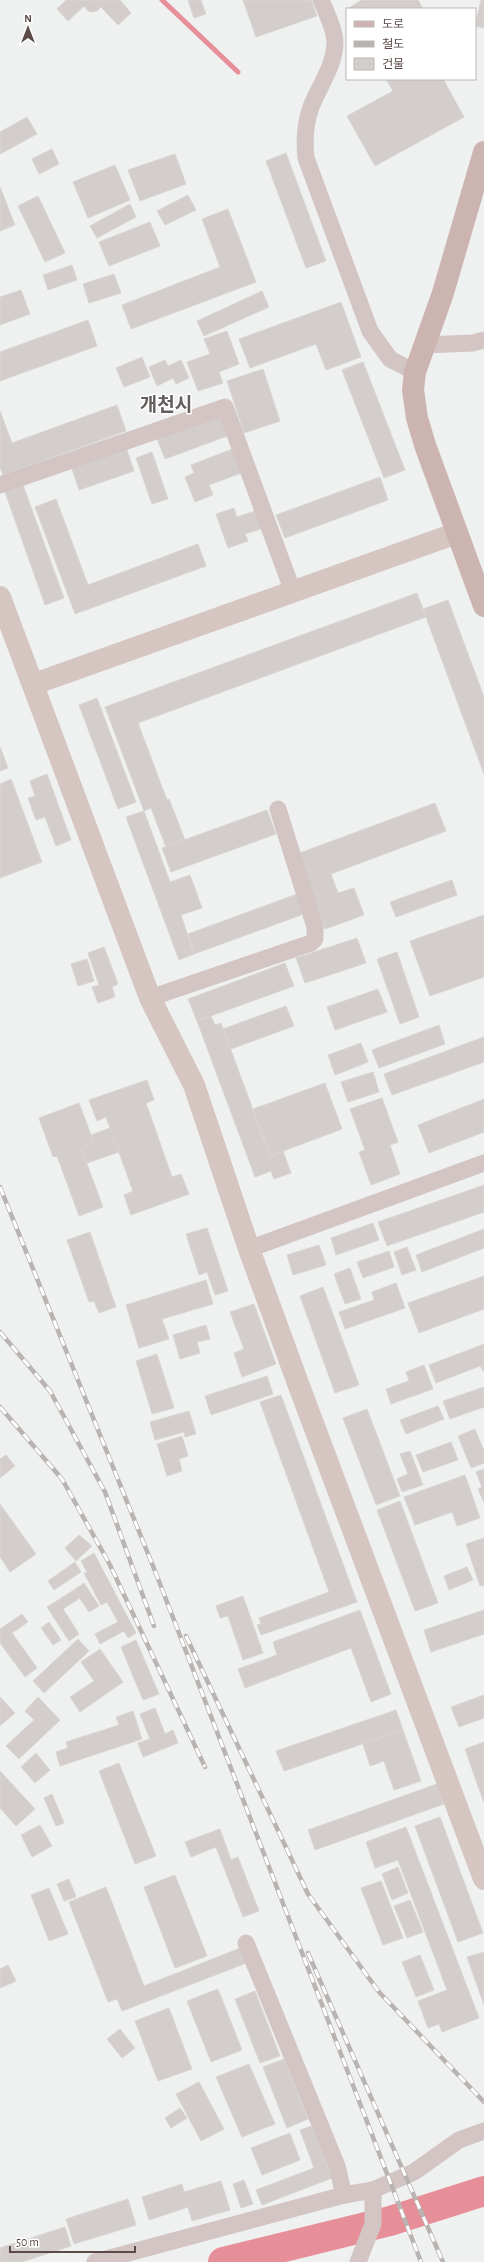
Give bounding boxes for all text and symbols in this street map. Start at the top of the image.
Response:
north arrow [8,8,48,48]
legend [346,8,476,80]
text: N [24,13,32,24]
text: 도로 [382,18,404,30]
text: 철도 [382,38,404,50]
text: 건물 [382,58,404,70]
district label: 개천시 [140,394,192,415]
scale bar [10,2228,135,2254]
text: 50 m [16,2236,39,2248]

